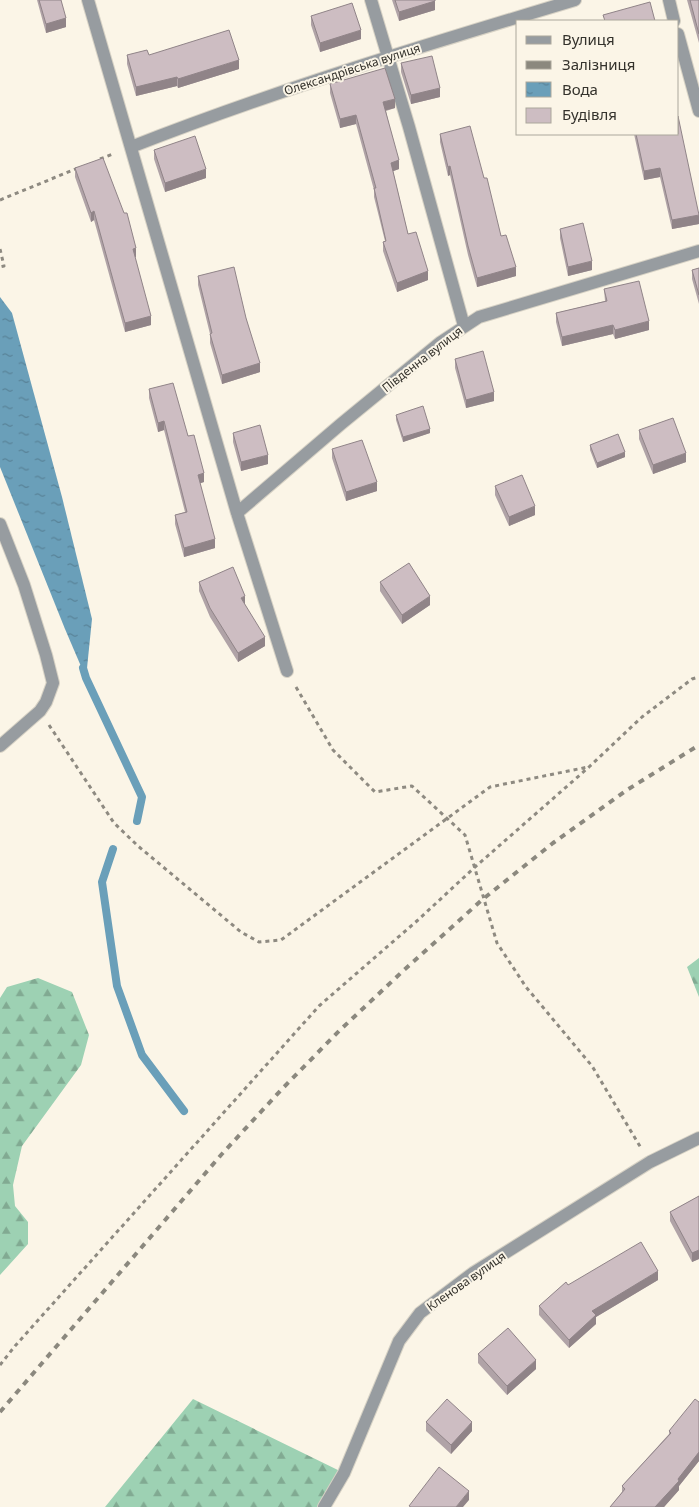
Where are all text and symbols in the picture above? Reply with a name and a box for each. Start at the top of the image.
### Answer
legend [516,20,679,135]
text: Вулиця [562,29,615,49]
street label: Олександрівська вулиця [282,39,422,99]
text: Залізниця [562,54,635,74]
text: Вода [562,79,598,99]
text: Будівля [562,104,617,124]
street label: Південна вулиця [378,322,466,396]
street label: Кленова вулиця [423,1247,509,1315]

